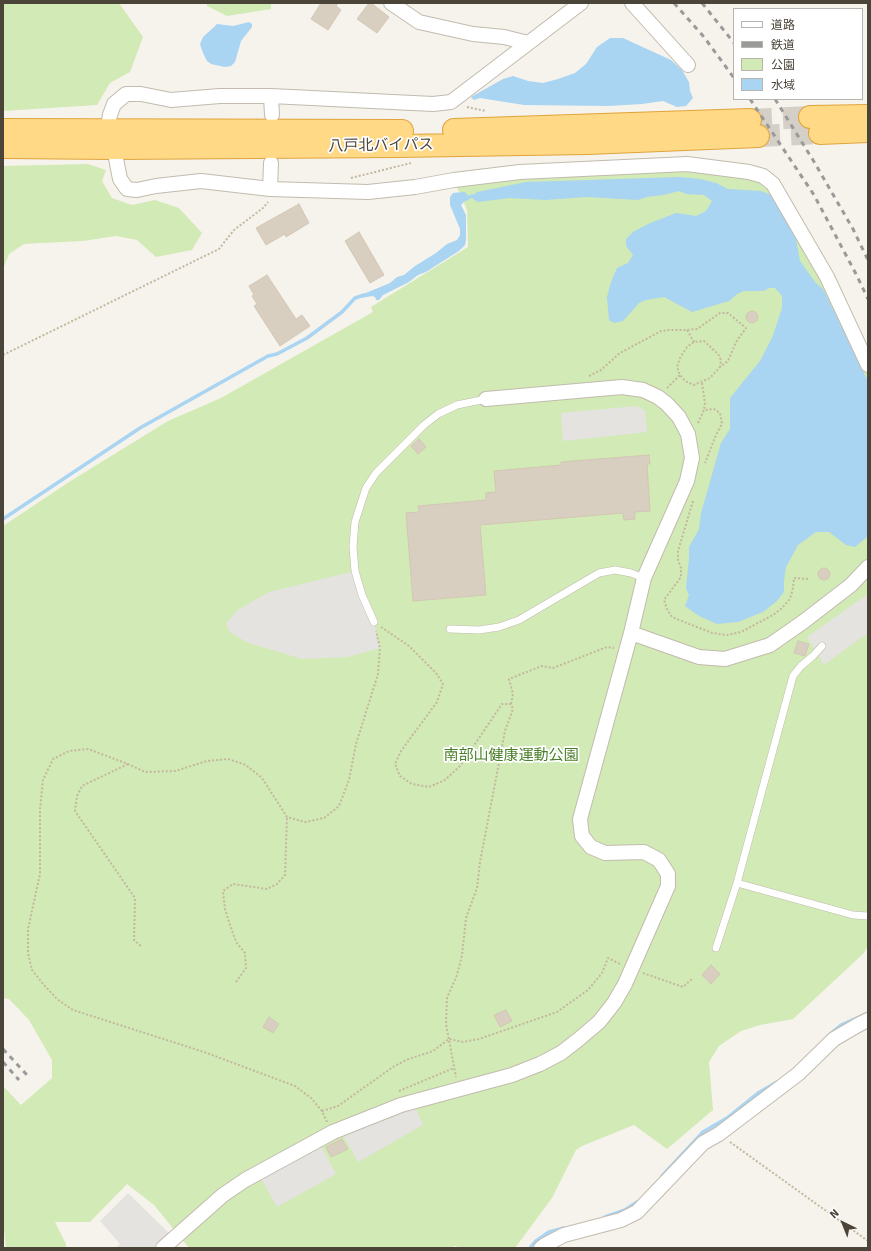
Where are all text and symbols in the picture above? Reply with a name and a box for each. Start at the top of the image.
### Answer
legend [733,8,863,100]
text: 道路 [771,18,795,33]
text: 鉄道 [771,38,795,53]
text: 公園 [771,58,795,73]
text: 水域 [771,78,795,93]
street label: 八戸北バイパス [328,136,434,156]
park label: 南部山健康運動公園 [444,747,578,765]
north arrow [823,1203,863,1243]
text: N [827,1206,842,1221]

